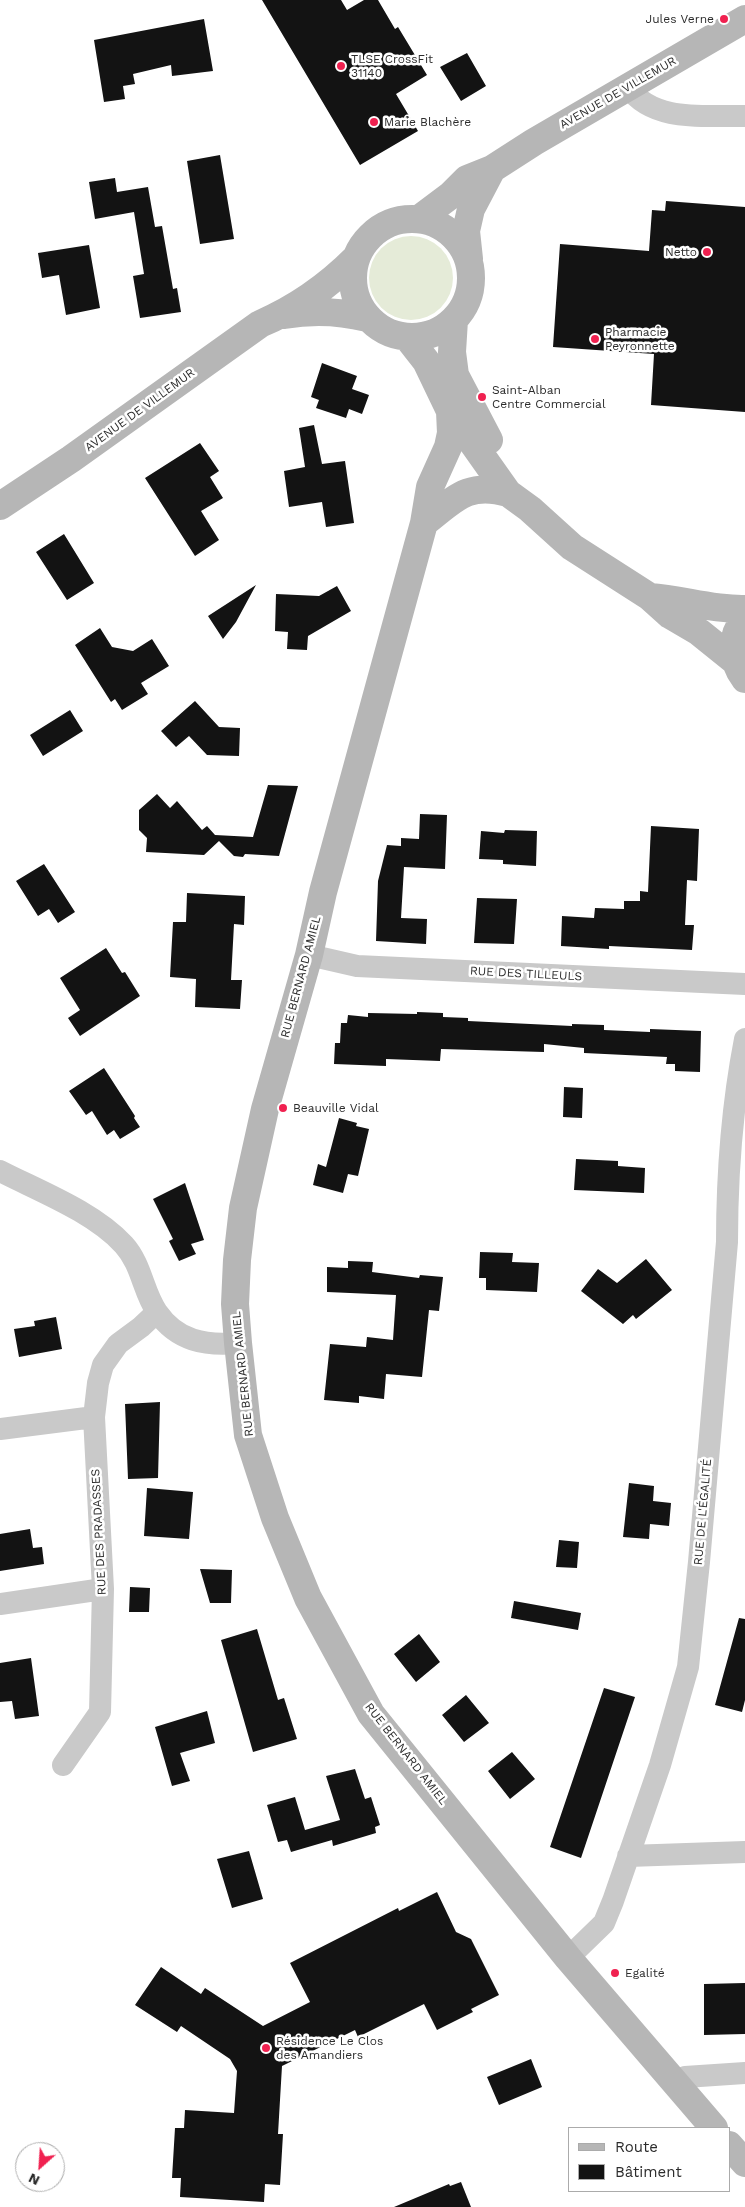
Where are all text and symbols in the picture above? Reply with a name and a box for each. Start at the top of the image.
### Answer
place label: Jules Verne [646,12,714,26]
marker: Jules Verne [718,13,730,25]
place label: TLSE CrossFit 31140 [351,52,433,80]
street label: AVENUE DE VILLEMUR [557,54,679,132]
marker: TLSE CrossFit 31140 [335,60,347,72]
place label: Marie Blachère [384,115,471,129]
marker: Marie Blachère [368,116,380,128]
place label: Netto [665,245,697,259]
marker: Netto [701,246,713,258]
place label: Pharmacie Peyronnette [605,325,675,353]
marker: Pharmacie Peyronnette [589,333,601,345]
street label: AVENUE DE VILLEMUR [82,365,198,455]
place label: Saint-Alban Centre Commercial [492,383,606,411]
marker: Saint-Alban Centre Commercial [476,391,488,403]
street label: RUE BERNARD AMIEL [278,914,324,1040]
street label: RUE DES TILLEULS [469,964,583,984]
place label: Beauville Vidal [293,1101,379,1115]
marker: Beauville Vidal [277,1102,289,1114]
street label: RUE BERNARD AMIEL [229,1311,257,1437]
street label: RUE DE L'ÉGALITÉ [691,1458,715,1566]
street label: RUE DES PRADASSES [89,1468,109,1596]
street label: RUE BERNARD AMIEL [362,1700,450,1808]
place label: Egalité [625,1966,665,1980]
marker: Egalité [609,1967,621,1979]
place label: Résidence Le Clos des Amandiers [276,2034,383,2062]
marker: Résidence Le Clos des Amandiers [260,2042,272,2054]
legend [568,2127,730,2192]
text: Route [615,2138,658,2156]
north arrow [15,2142,65,2192]
text: Bâtiment [615,2163,682,2181]
text: N [26,2170,42,2189]

